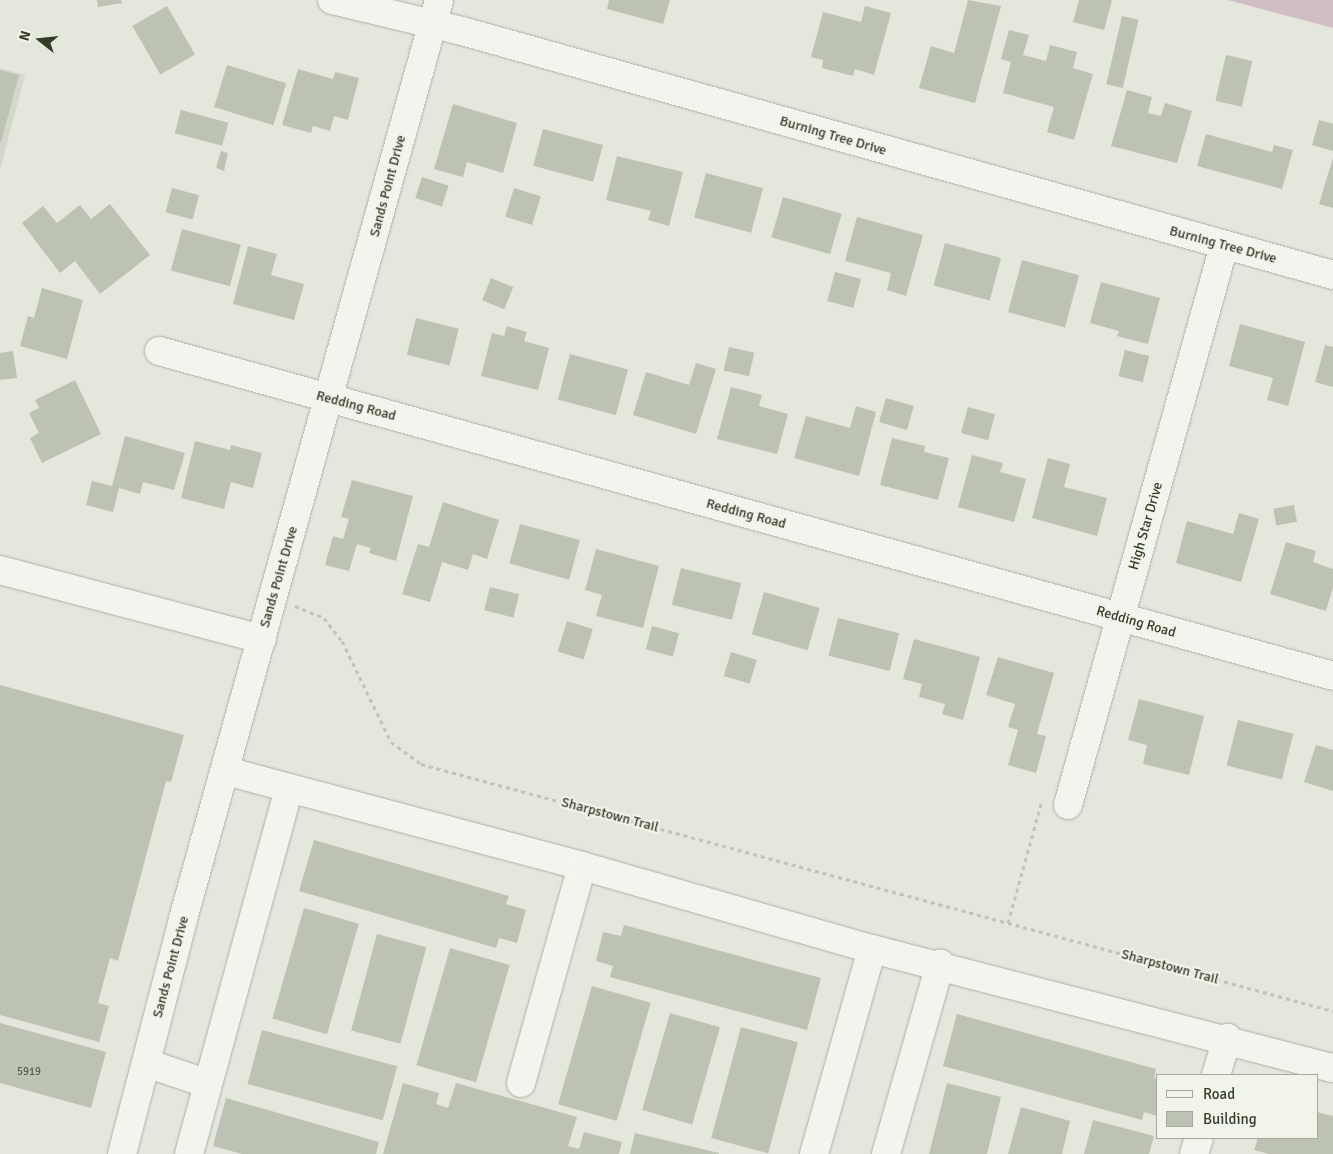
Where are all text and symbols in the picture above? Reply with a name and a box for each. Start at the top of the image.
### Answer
north arrow [15,15,65,65]
text: N [16,29,35,43]
street label: Burning Tree Drive [778,113,888,159]
street label: Sands Point Drive [366,133,410,239]
street label: Burning Tree Drive [1168,223,1278,267]
street label: Redding Road [314,387,398,425]
street label: High Star Drive [1125,480,1167,572]
street label: Redding Road [704,495,788,533]
street label: Sands Point Drive [256,524,302,630]
street label: Redding Road [1094,603,1178,641]
street label: Sharpstown Trail [559,794,661,836]
street label: Sands Point Drive [149,914,193,1020]
street label: Sharpstown Trail [1119,946,1221,988]
house number: 5919 [17,1065,41,1079]
legend [1156,1074,1318,1139]
text: Road [1203,1085,1235,1103]
text: Building [1203,1110,1257,1128]

